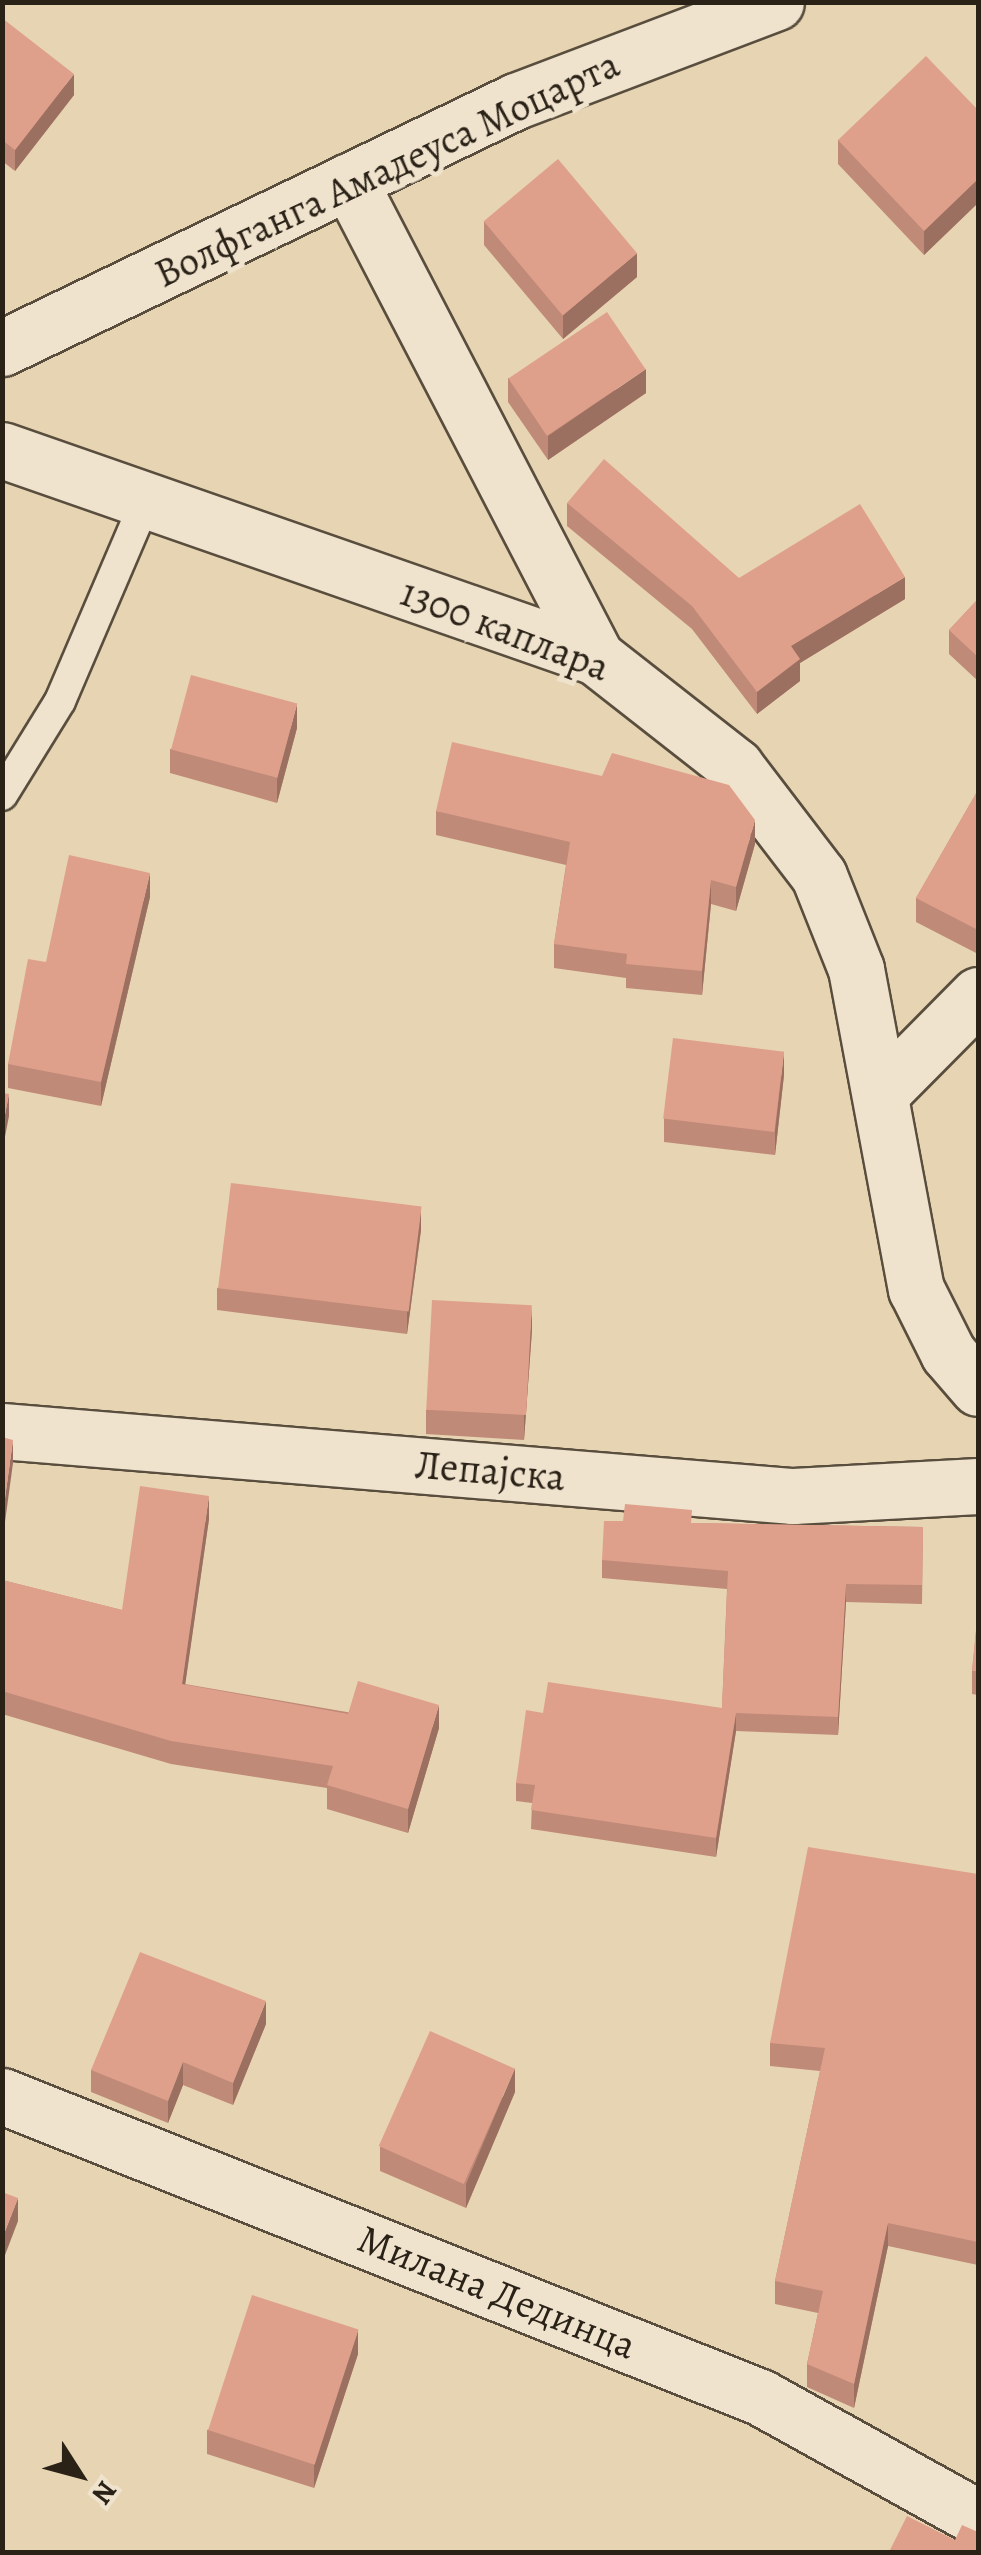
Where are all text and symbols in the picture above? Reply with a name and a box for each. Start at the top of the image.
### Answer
street label: Волфганга Амадеуса Моцарта [147,40,627,298]
street label: 1300 каплара [394,568,616,692]
street label: Лепајска [413,1441,567,1501]
street label: Милана Дединца [351,2214,643,2370]
north arrow [30,2425,130,2525]
text: N [83,2473,126,2512]

